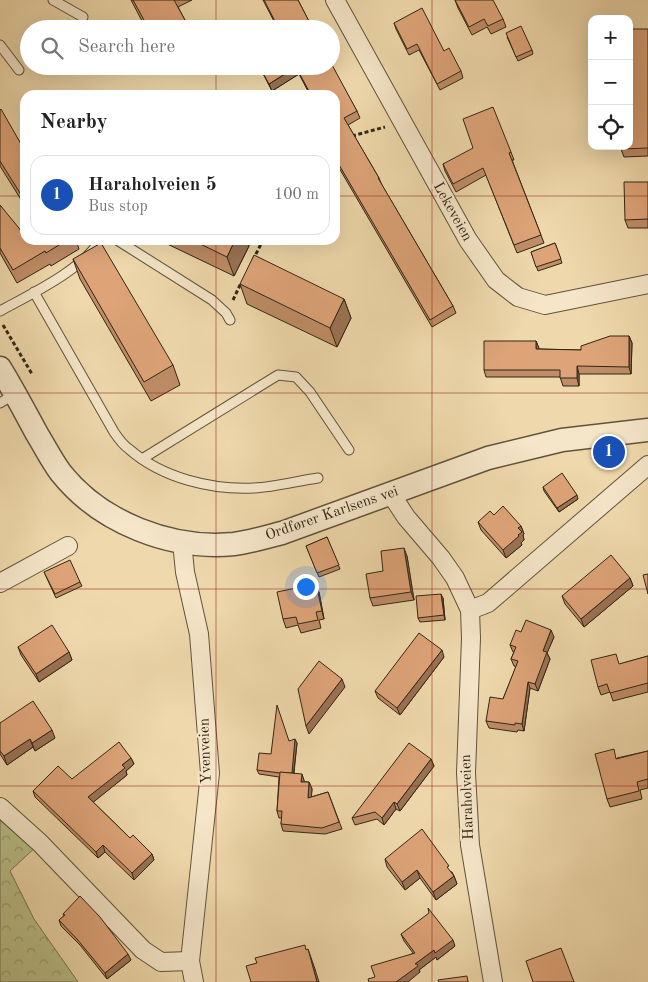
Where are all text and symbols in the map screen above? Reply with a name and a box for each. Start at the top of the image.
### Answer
map controls [588,15,633,150]
button: + [588,15,633,60]
search box [20,20,340,75]
icon: search [38,34,66,62]
text: Search here [78,38,175,57]
button: − [588,60,633,105]
button: locate [588,105,633,150]
text: Nearby [40,112,108,133]
text: Haraholveien 5 [88,176,217,195]
street label: Lekeveien [430,180,474,244]
text: 1 [52,187,62,203]
text: 100 m [274,187,319,203]
text: Bus stop [88,199,148,215]
pin: 1 [593,433,625,471]
street label: Ordfører Karlsens vei [264,484,400,544]
your location [293,574,319,600]
street label: Yvenveien [197,718,215,784]
street label: Haraholveien [459,754,477,840]

